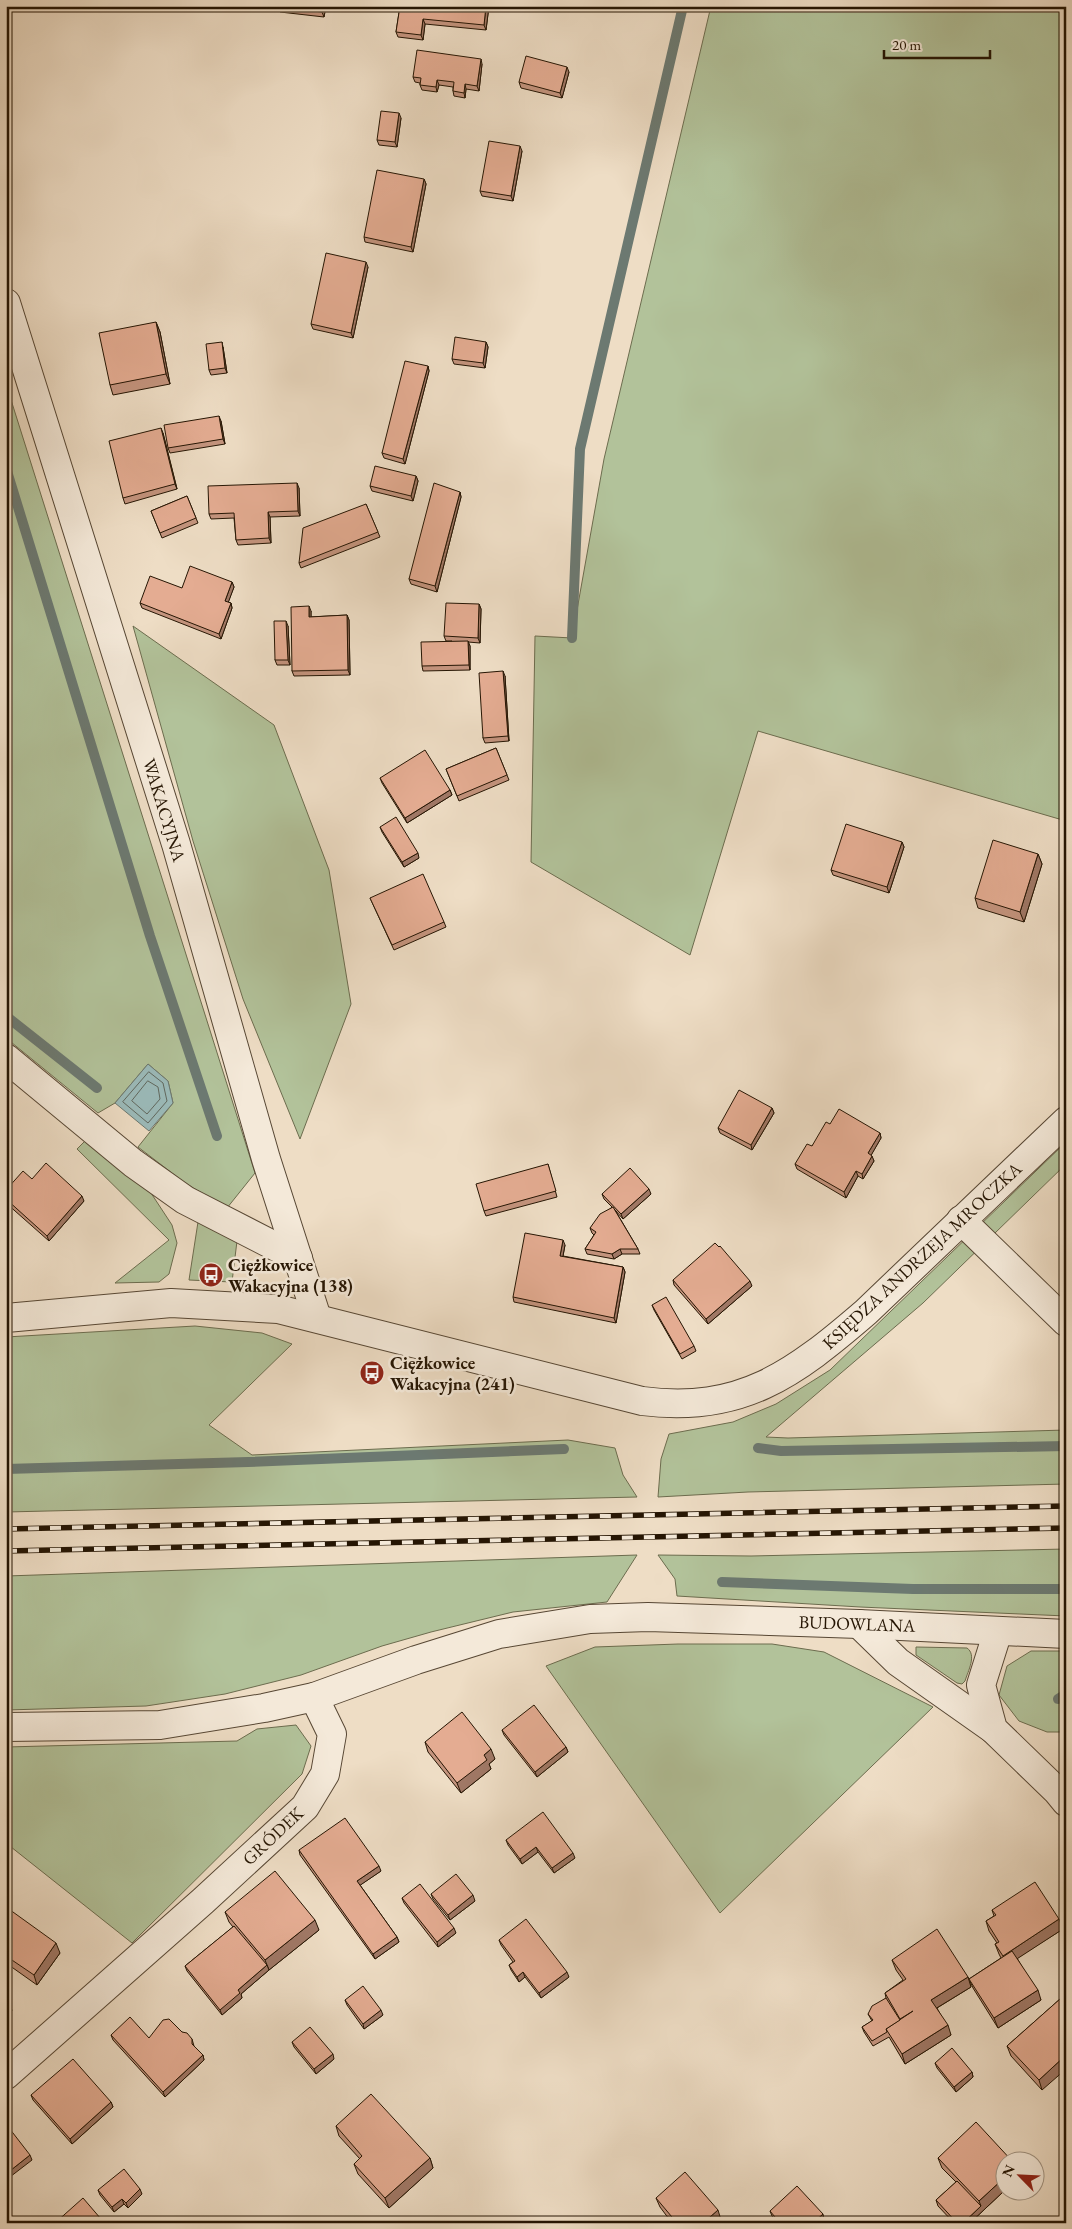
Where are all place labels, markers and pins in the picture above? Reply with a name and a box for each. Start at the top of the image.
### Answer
place label: Ciężkowice Wakacyjna (138) [228,1253,353,1297]
bus stop icon: Ciężkowice Wakacyjna (138) [198,1262,224,1288]
place label: Ciężkowice Wakacyjna (241) [390,1351,515,1395]
bus stop icon: Ciężkowice Wakacyjna (241) [359,1360,385,1386]

